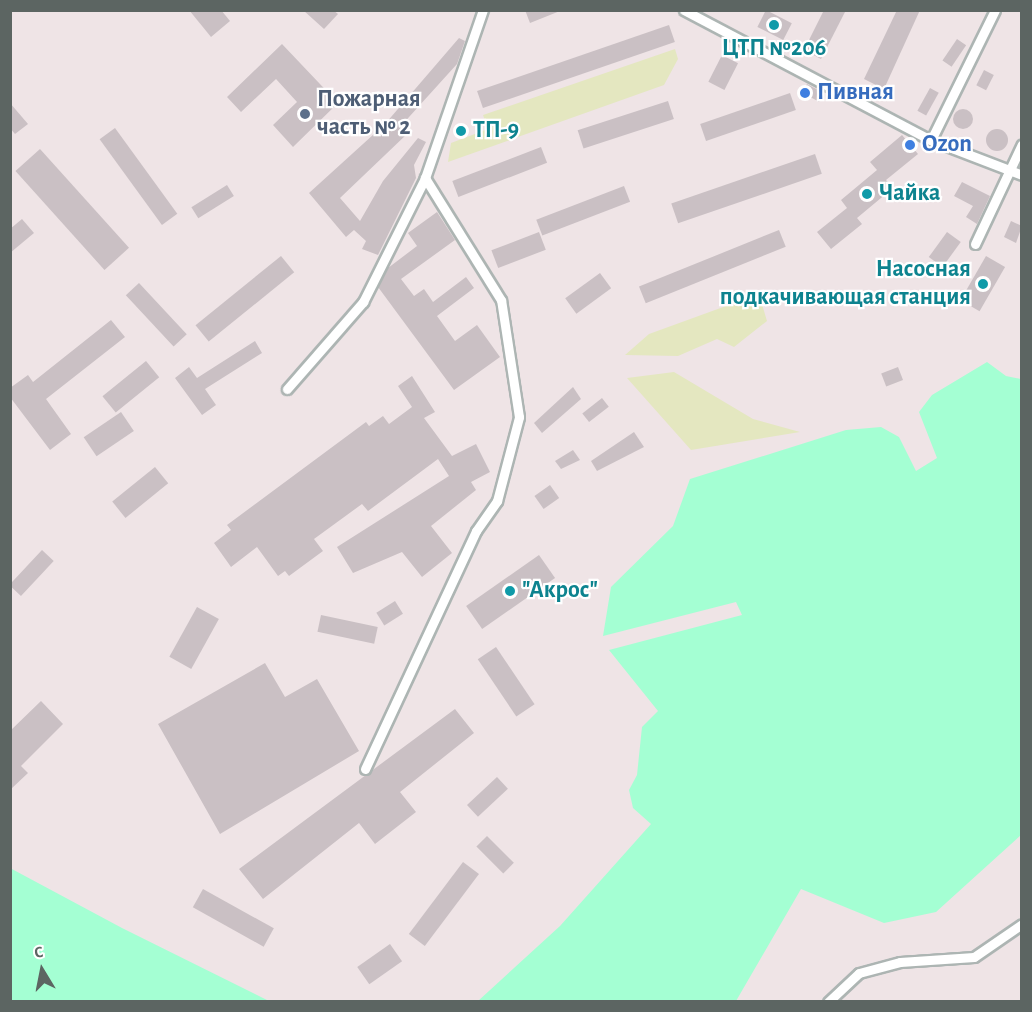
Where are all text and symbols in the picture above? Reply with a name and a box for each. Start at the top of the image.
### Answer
marker: ЦТП №206 [767,18,781,32]
place label: ЦТП №206 [722,35,826,63]
place label: Пивная [817,79,894,107]
place label: Пожарная часть № 2 [317,86,421,142]
marker: Пивная [798,86,812,100]
marker: Пожарная часть № 2 [298,107,312,121]
place label: ТП-9 [473,117,519,145]
marker: ТП-9 [454,124,468,138]
place label: Ozon [922,131,972,159]
marker: Ozon [903,138,917,152]
place label: Чайка [879,180,940,208]
marker: Чайка [860,187,874,201]
place label: Насосная подкачивающая станция [720,256,971,312]
marker: Насосная подкачивающая станция [976,277,990,291]
place label: "Акрос" [522,577,598,605]
marker: "Акрос" [503,584,517,598]
north arrow [12,940,72,1000]
text: С [33,944,45,961]

